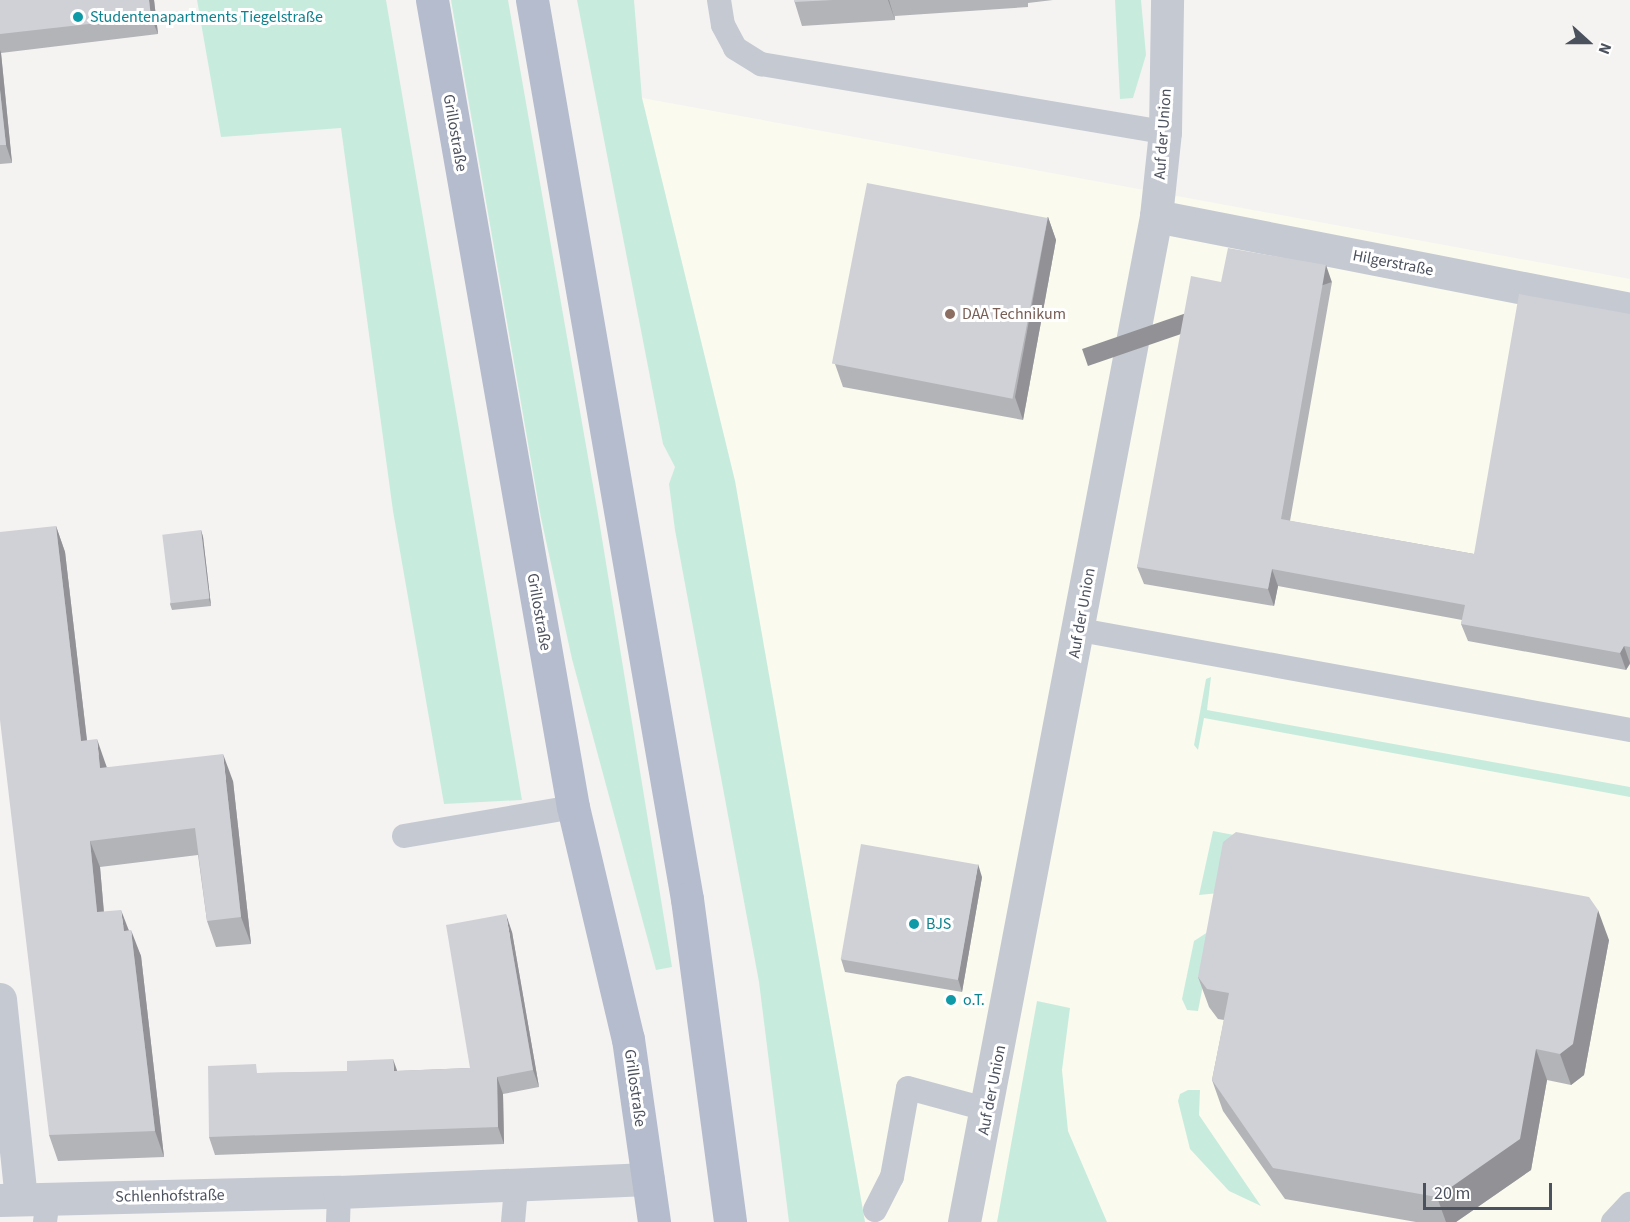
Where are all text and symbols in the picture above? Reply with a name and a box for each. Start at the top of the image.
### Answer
place label: Studentenapartments Tiegelstraße [90,7,323,27]
marker: Studentenapartments Tiegelstraße [71,10,85,24]
north arrow [1558,12,1618,72]
text: N [1593,40,1617,57]
street label: Auf der Union [1150,88,1176,180]
street label: Grillostraße [439,93,471,173]
street label: Hilgerstraße [1351,246,1435,280]
place label: DAA Technikum [962,304,1066,324]
marker: DAA Technikum [943,307,957,321]
street label: Auf der Union [1065,566,1099,660]
street label: Grillostraße [523,572,555,652]
place label: BJS [926,914,951,934]
marker: BJS [907,917,921,931]
place label: o.T. [963,990,985,1010]
marker: o.T. [944,993,958,1007]
street label: Auf der Union [974,1043,1010,1137]
street label: Grillostraße [620,1048,650,1128]
scale bar [1426,1171,1555,1209]
text: 20 m [1434,1181,1470,1206]
street label: Schlenhofstraße [115,1185,225,1207]

